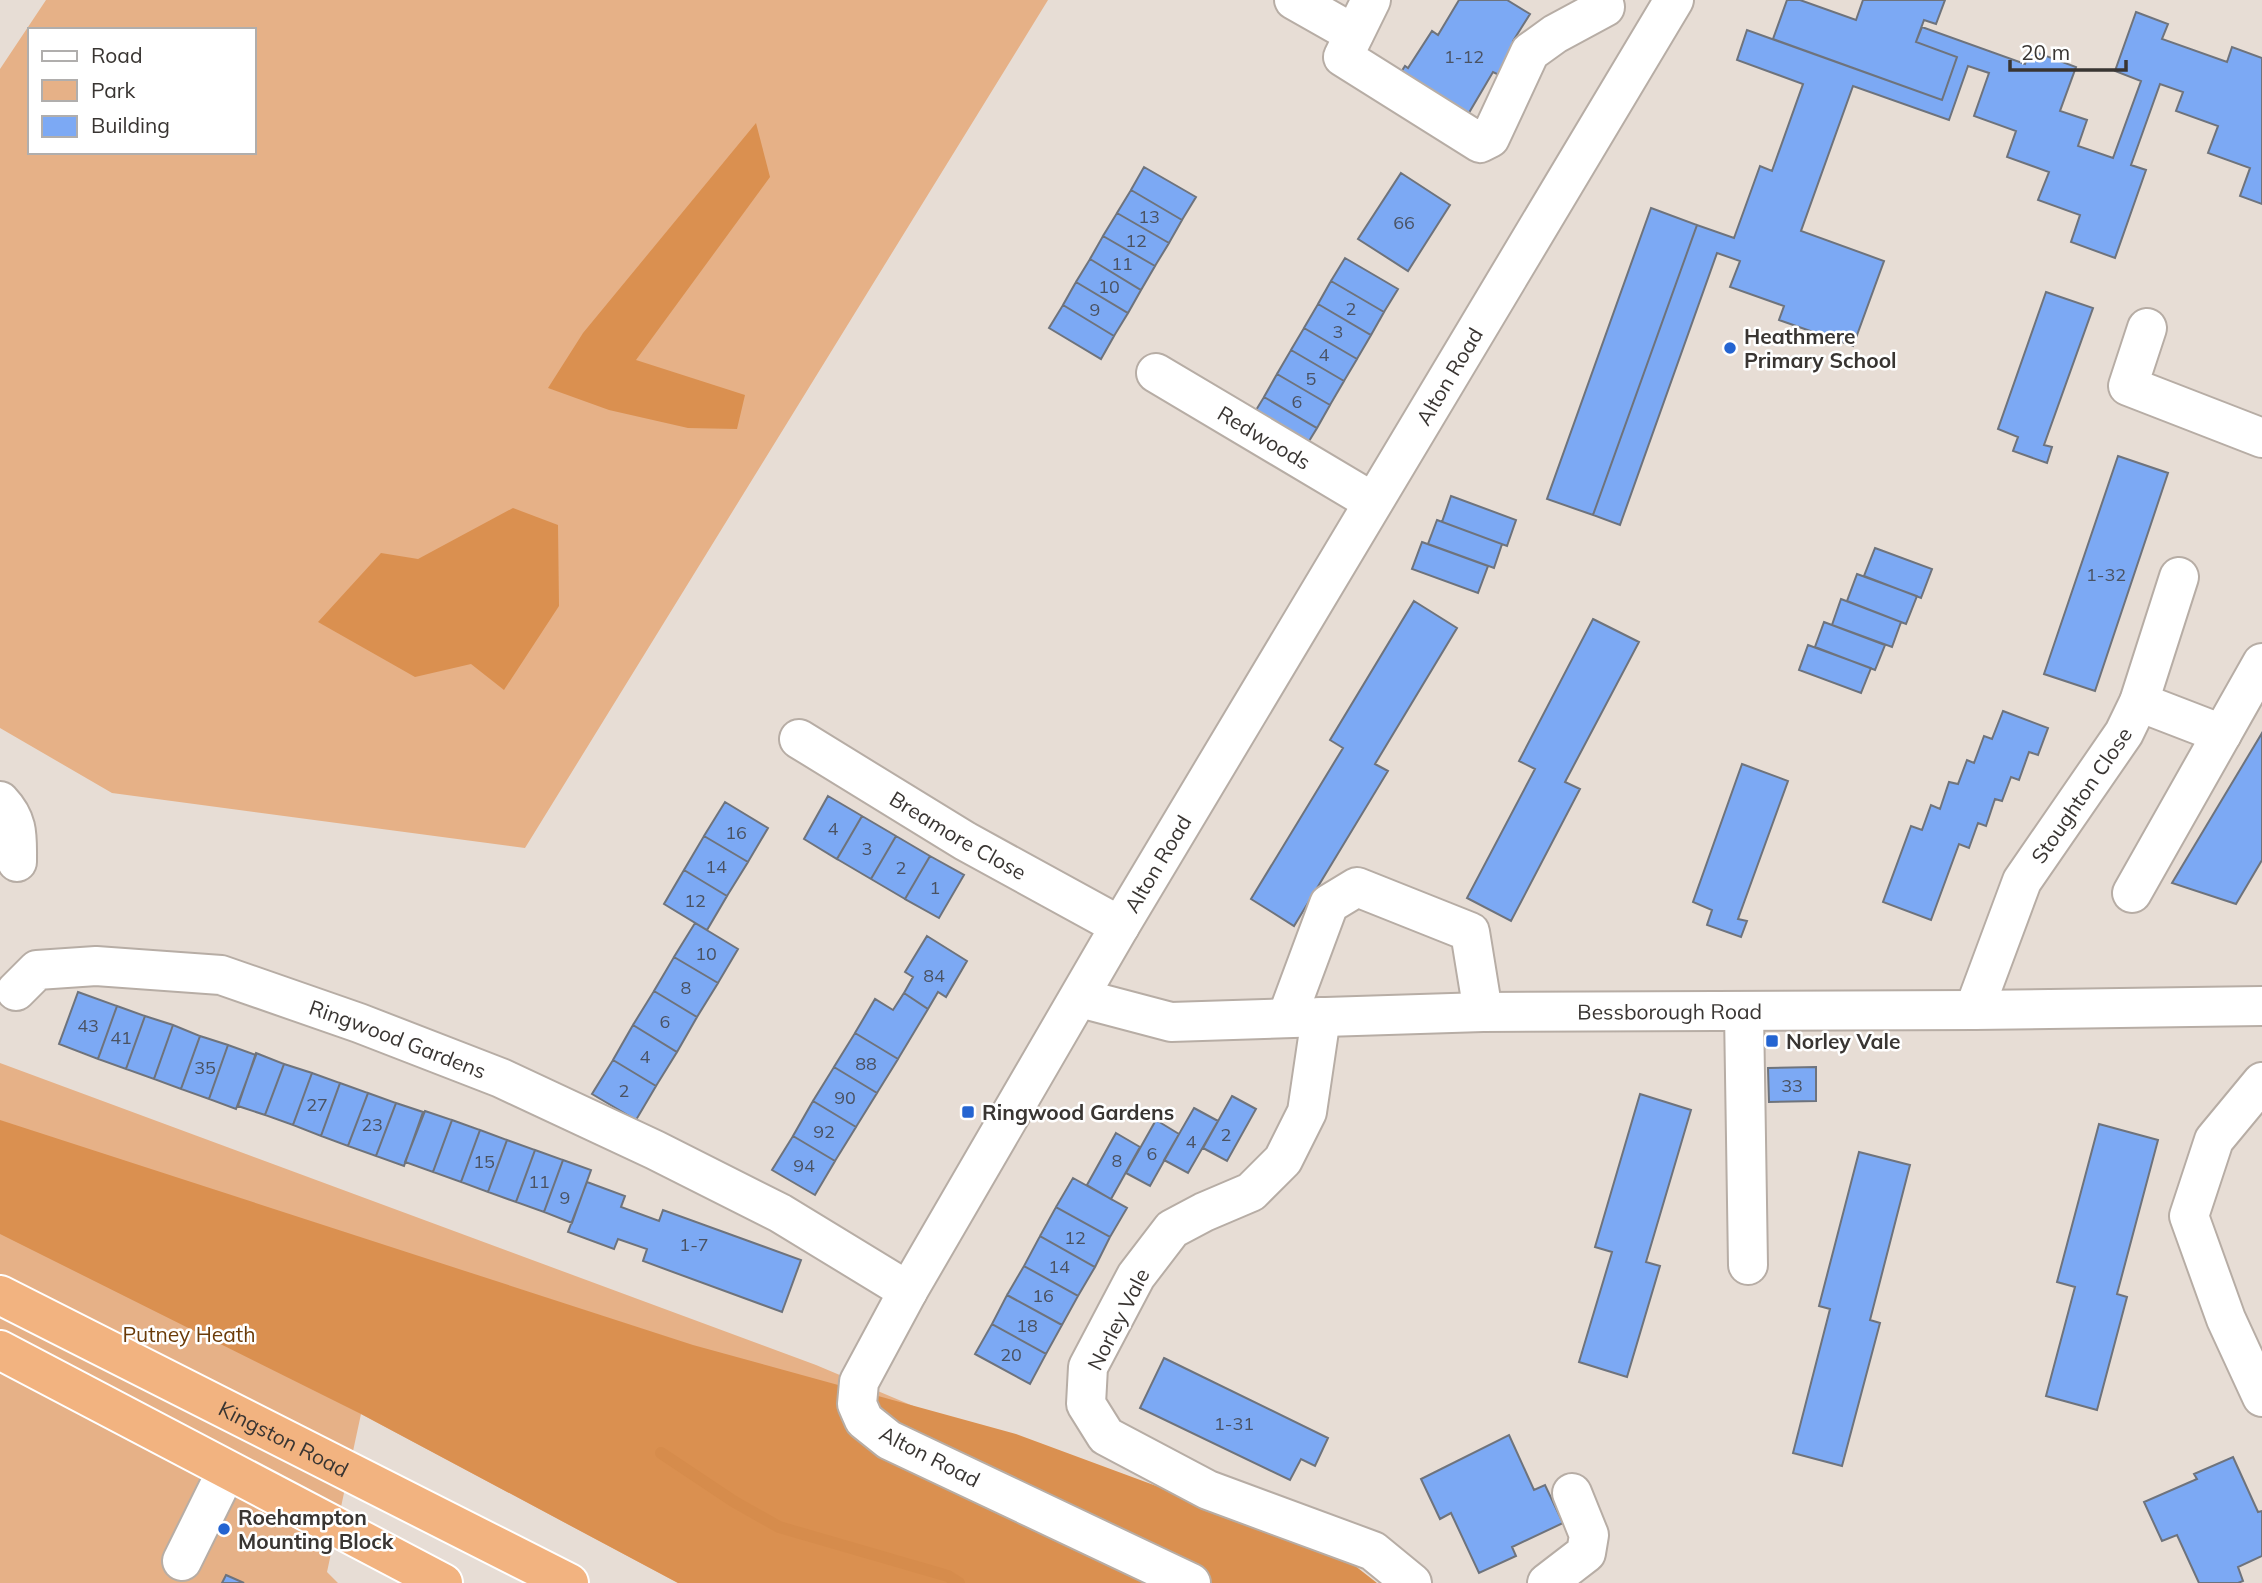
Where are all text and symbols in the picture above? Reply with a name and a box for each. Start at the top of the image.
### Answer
legend [28,28,256,154]
scale bar [2010,28,2126,72]
text: 20 m [2021,39,2070,65]
text: Road [91,42,142,68]
house number: 1-12 [1444,45,1484,68]
text: Park [91,77,135,103]
text: Building [91,112,170,138]
house number: 13 [1138,205,1160,228]
house number: 66 [1393,211,1415,234]
house number: 12 [1125,229,1147,252]
house number: 11 [1111,252,1133,275]
house number: 10 [1098,275,1120,298]
house number: 2 [1346,297,1356,320]
house number: 9 [1090,298,1100,321]
house number: 3 [1333,320,1343,343]
street label: Alton Road [1410,323,1488,430]
place label: Heathmere Primary School [1744,323,1897,373]
marker: Heathmere Primary School [1722,340,1738,356]
house number: 4 [1319,343,1330,366]
house number: 5 [1306,367,1317,390]
house number: 6 [1292,390,1302,413]
street label: Redwoods [1213,400,1315,475]
house number: 1-32 [2086,563,2126,586]
street label: Stoughton Close [2025,722,2137,868]
street label: Breamore Close [885,785,1031,885]
street label: Alton Road [1118,810,1197,917]
house number: 4 [828,817,839,840]
house number: 16 [725,821,747,844]
house number: 3 [862,837,872,860]
house number: 14 [705,855,727,878]
house number: 2 [896,856,906,879]
house number: 1 [930,876,940,899]
house number: 12 [684,889,706,912]
house number: 10 [695,942,717,965]
house number: 84 [923,964,945,987]
house number: 8 [681,976,691,999]
street label: Ringwood Gardens [306,994,490,1084]
street label: Bessborough Road [1577,998,1762,1025]
house number: 6 [660,1010,670,1033]
house number: 43 [77,1014,99,1037]
house number: 41 [110,1026,132,1049]
place label: Norley Vale [1786,1028,1900,1054]
marker: Norley Vale [1764,1033,1780,1049]
house number: 4 [640,1045,651,1068]
house number: 88 [855,1052,877,1075]
house number: 35 [194,1056,216,1079]
house number: 33 [1781,1074,1803,1097]
house number: 2 [619,1079,629,1102]
house number: 90 [834,1086,856,1109]
house number: 27 [306,1093,328,1116]
place label: Ringwood Gardens [982,1099,1174,1125]
marker: Ringwood Gardens [960,1104,976,1120]
house number: 23 [361,1113,383,1136]
house number: 92 [813,1120,835,1143]
house number: 2 [1221,1123,1231,1146]
house number: 4 [1186,1130,1197,1153]
house number: 6 [1147,1142,1157,1165]
house number: 8 [1112,1149,1122,1172]
house number: 15 [473,1150,495,1173]
house number: 94 [793,1154,815,1177]
house number: 11 [528,1170,550,1193]
house number: 9 [560,1186,570,1209]
house number: 12 [1064,1226,1086,1249]
house number: 1-7 [679,1233,709,1256]
house number: 14 [1048,1255,1070,1278]
street label: Norley Vale [1081,1264,1155,1374]
house number: 16 [1032,1284,1054,1307]
house number: 18 [1016,1314,1038,1337]
park label: Putney Heath [123,1321,256,1347]
house number: 20 [1000,1343,1022,1366]
street label: Kingston Road [214,1395,353,1482]
house number: 1-31 [1214,1412,1254,1435]
street label: Alton Road [876,1420,984,1492]
place label: Roehampton Mounting Block [238,1504,394,1554]
marker: Roehampton Mounting Block [216,1521,232,1537]

